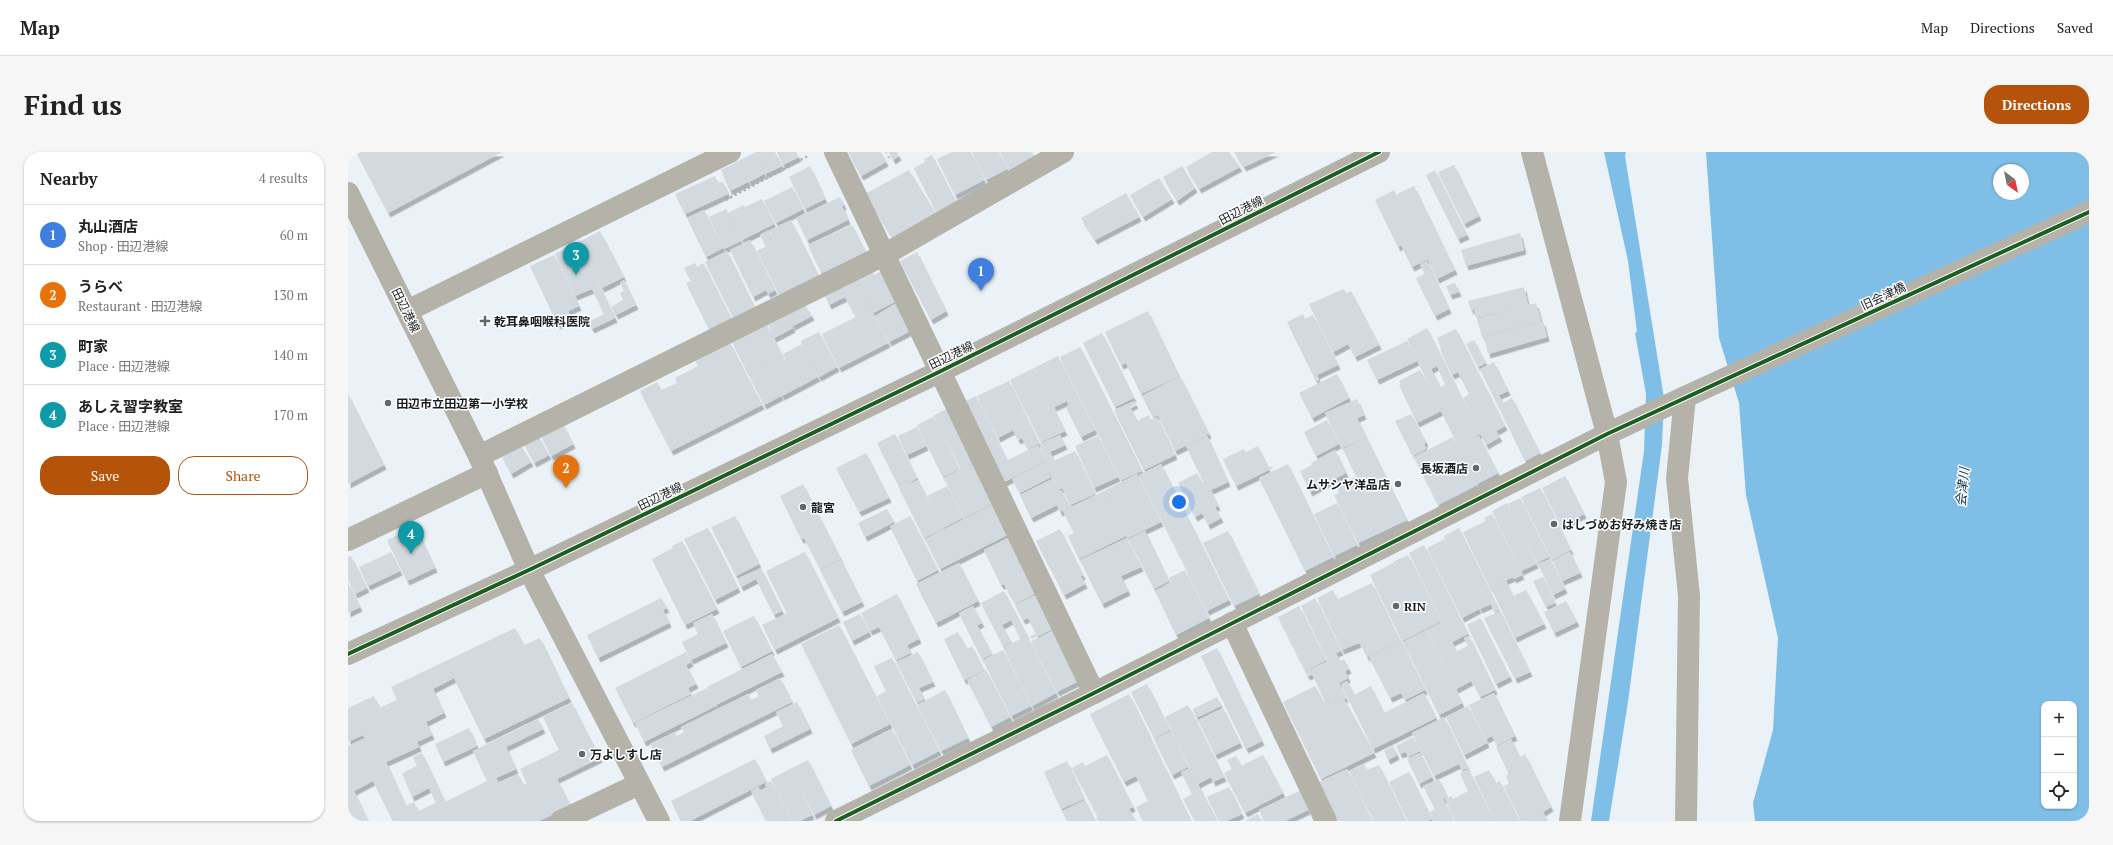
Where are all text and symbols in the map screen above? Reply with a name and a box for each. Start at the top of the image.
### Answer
text: Map [20,15,60,40]
text: Map [1921,18,1948,37]
text: Directions [1970,18,2035,37]
text: Saved [2057,18,2093,37]
button: Directions [1984,85,2089,124]
text: Find us [24,86,122,123]
north arrow [1993,164,2029,200]
text: Nearby [40,167,98,190]
text: 4 results [259,169,308,187]
street label: 田辺港線 [1216,192,1266,228]
text: 丸山酒店 [78,216,138,236]
text: 1 [49,226,57,244]
text: 60 m [280,226,308,244]
text: Shop · 田辺港線 [78,237,169,255]
pin: 3 [563,242,589,275]
pin: 1 [968,258,994,291]
text: うらべ [78,276,123,296]
street label: 旧会津橋 [1858,279,1908,313]
street label: 田辺港線 [389,285,423,335]
text: 2 [49,286,57,304]
text: 130 m [273,286,308,304]
text: Restaurant · 田辺港線 [78,297,203,315]
place label: 乾耳鼻咽喉科医院 [494,314,590,329]
marker: 乾耳鼻咽喉科医院 [479,315,491,327]
text: 町家 [78,336,108,356]
street label: 田辺港線 [926,338,976,372]
text: 3 [49,346,57,364]
text: 140 m [273,346,308,364]
text: Place · 田辺港線 [78,357,170,375]
text: あしえ習字教室 [78,396,183,416]
place label: 田辺市立田辺第一小学校 [396,396,528,411]
marker: 田辺市立田辺第一小学校 [383,398,393,408]
text: 4 [49,406,57,424]
text: 170 m [273,406,308,424]
text: Place · 田辺港線 [78,417,170,435]
pin: 2 [553,455,579,488]
button: Save [40,456,170,495]
button: Share [178,456,308,495]
place label: 長坂酒店 [1420,461,1468,476]
marker: 長坂酒店 [1471,463,1481,473]
water label: 会津川 [1951,465,1973,507]
place label: ムサシヤ洋品店 [1306,477,1390,492]
street label: 田辺港線 [635,479,685,513]
marker: ムサシヤ洋品店 [1393,479,1403,489]
your location [1169,492,1189,512]
place label: 龍宮 [811,500,835,515]
marker: 龍宮 [798,502,808,512]
place label: はしづめお好み焼き店 [1562,517,1681,532]
marker: はしづめお好み焼き店 [1549,519,1559,529]
pin: 4 [398,521,424,554]
place label: RIN [1404,599,1426,614]
marker: RIN [1391,601,1401,611]
map controls [2041,701,2077,809]
button: + [2041,701,2077,737]
button: − [2041,737,2077,773]
place label: 万よしすし店 [590,747,662,762]
marker: 万よしすし店 [577,749,587,759]
button: locate [2041,773,2077,809]

